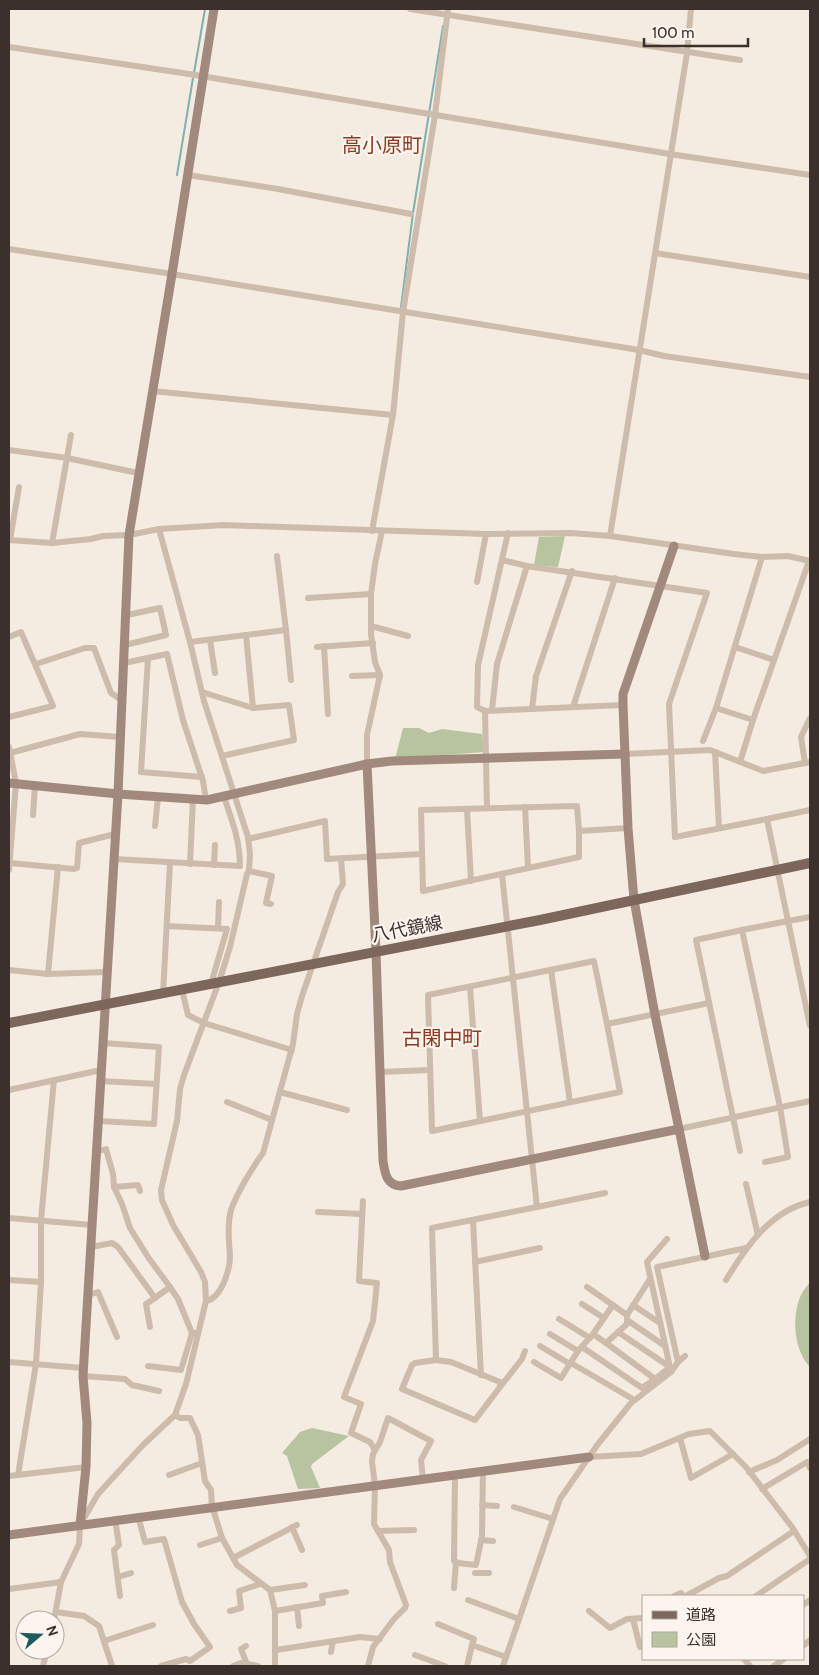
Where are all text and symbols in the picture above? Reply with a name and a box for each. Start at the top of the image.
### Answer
scale bar [644,15,748,47]
text: 100 m [652,24,694,42]
district label: 高小原町 [342,133,422,157]
street label: 八代鏡線 [370,911,444,947]
district label: 古閑中町 [402,1026,482,1050]
legend [642,1595,804,1660]
text: 道路 [686,1606,716,1624]
north arrow [15,1610,65,1660]
text: N [42,1623,62,1638]
text: 公園 [686,1631,716,1649]

